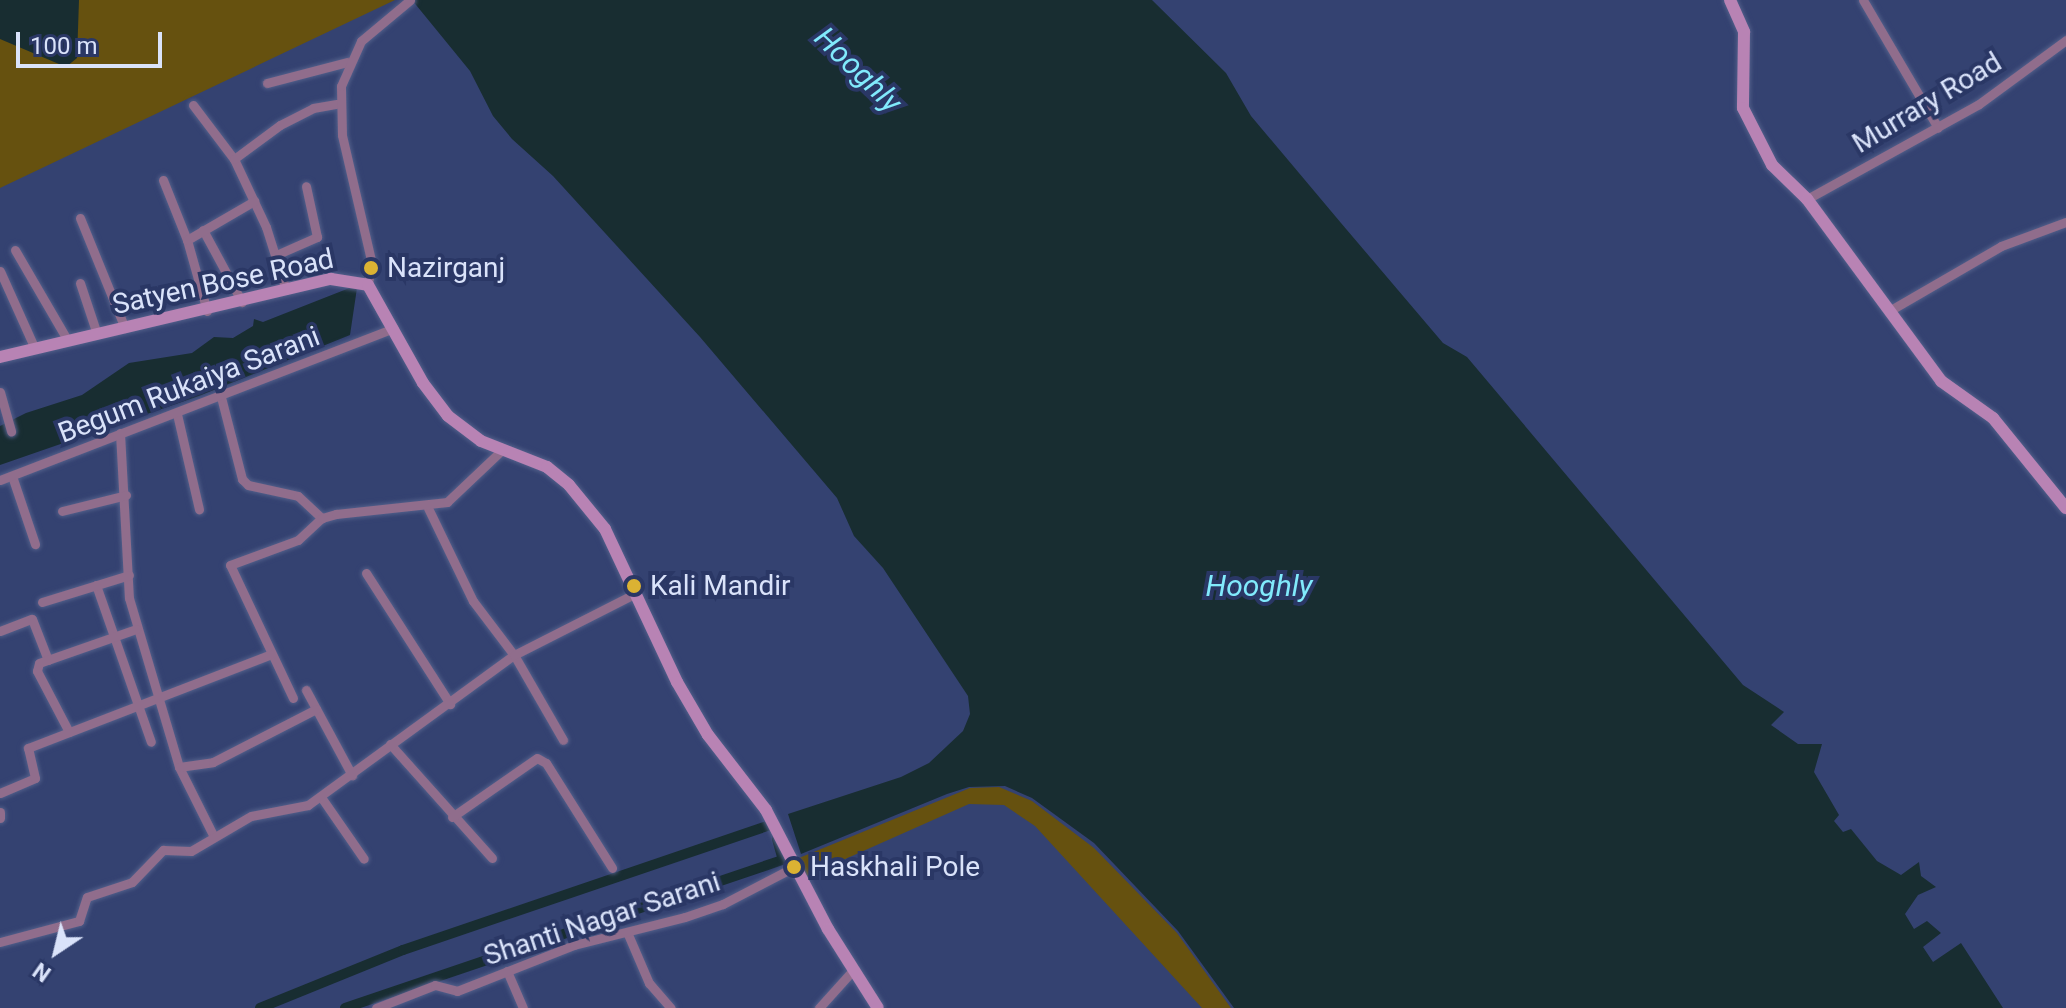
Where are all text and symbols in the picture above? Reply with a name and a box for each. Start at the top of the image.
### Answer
scale bar [20,16,166,66]
water label: Hooghly [807,20,909,120]
text: 100 m [30,32,97,60]
street label: Murrary Road [1846,45,2008,161]
street label: Satyen Bose Road [109,242,337,322]
place label: Nazirganj [387,251,505,285]
marker: Nazirganj [362,259,380,277]
street label: Begum Rukaiya Sarani [53,320,325,450]
water label: Hooghly [1205,568,1313,604]
place label: Kali Mandir [650,569,791,603]
marker: Kali Mandir [625,577,643,595]
place label: Haskhali Pole [810,850,980,884]
marker: Haskhali Pole [785,858,803,876]
street label: Shanti Nagar Sarani [480,865,724,973]
north arrow [16,912,96,992]
text: N [28,957,55,987]

